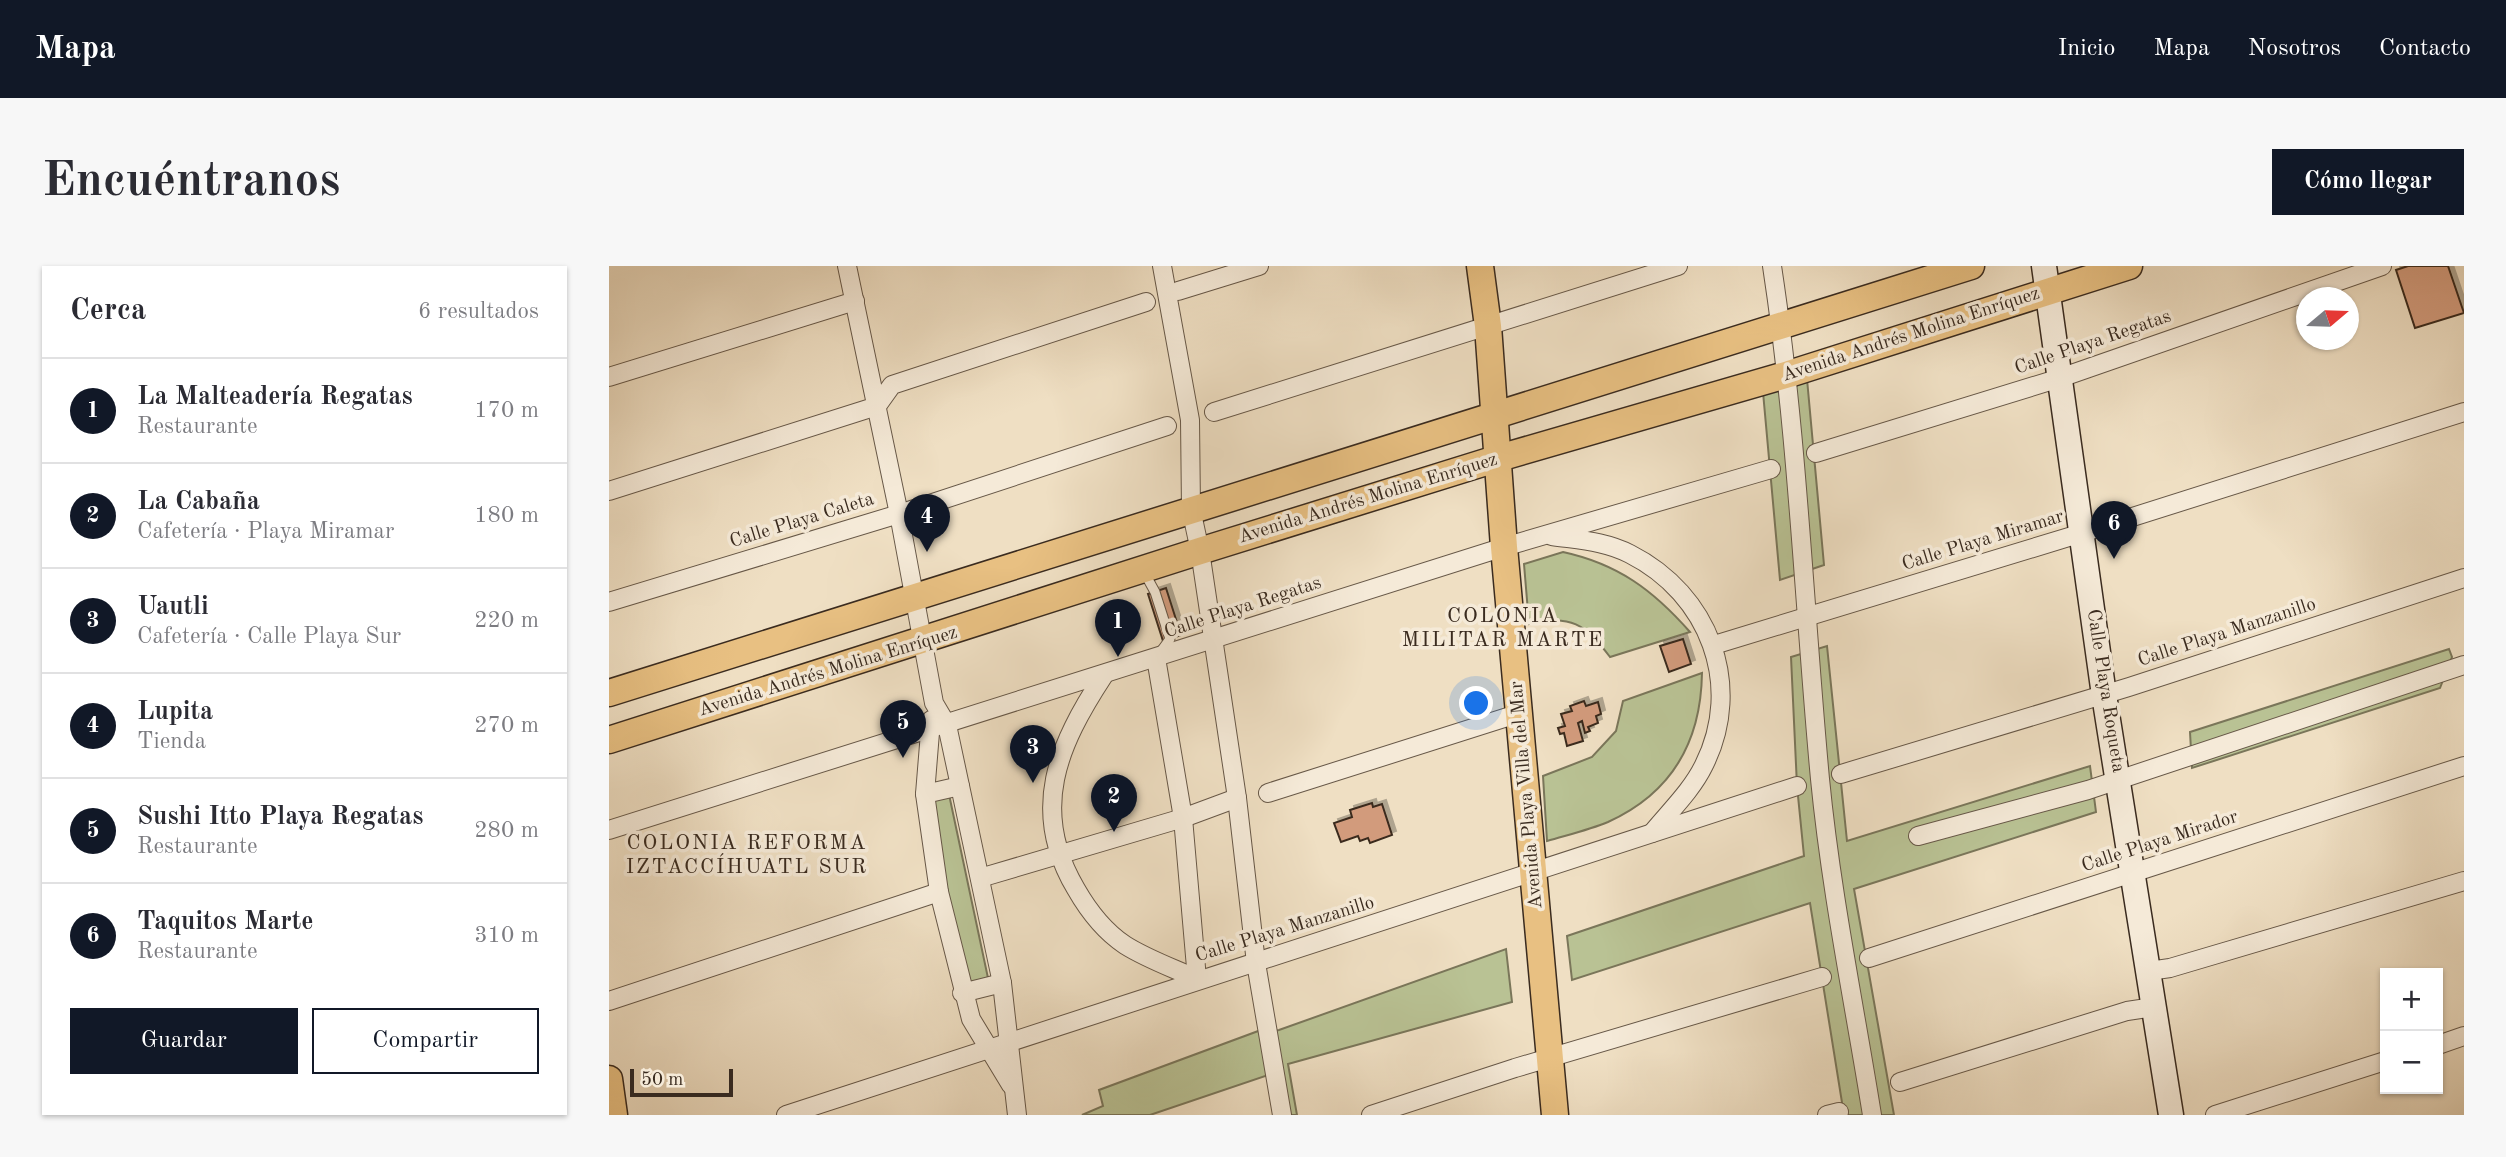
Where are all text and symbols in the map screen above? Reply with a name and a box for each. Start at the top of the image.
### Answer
text: Mapa [35,33,116,66]
text: Inicio [2058,37,2116,61]
text: Mapa [2154,37,2210,61]
text: Nosotros [2248,37,2341,61]
text: Contacto [2379,37,2471,61]
button: Cómo llegar [2272,149,2464,215]
text: Encuéntranos [42,158,340,207]
street label: Avenida Andrés Molina Enríquez [1780,284,2042,386]
north arrow [2296,287,2359,350]
text: Cerca [70,296,146,326]
text: 6 resultados [418,300,539,323]
street label: Calle Playa Regatas [2012,307,2174,379]
text: La Malteadería Regatas [137,384,413,410]
text: 1 [86,399,100,422]
text: 170 m [474,399,539,422]
text: Restaurante [137,415,258,438]
street label: Avenida Andrés Molina Enríquez [1236,450,1500,548]
text: La Cabaña [137,489,260,515]
street label: Calle Playa Caleta [728,490,877,552]
pin: 4 [904,494,950,552]
pin: 6 [2091,501,2137,559]
text: 2 [86,504,100,527]
text: 180 m [474,504,539,527]
street label: Calle Playa Miramar [1900,507,2066,575]
text: Cafetería · Playa Miramar [137,520,394,543]
street label: Calle Playa Regatas [1162,574,1324,642]
text: Uautli [137,594,209,620]
street label: Calle Playa Manzanillo [2136,595,2318,671]
pin: 1 [1095,599,1141,657]
district label: COLONIA MILITAR MARTE [1402,606,1604,651]
street label: Calle Playa Roqueta [2083,608,2127,775]
text: 3 [86,609,100,632]
text: 220 m [474,609,539,632]
street label: Avenida Andrés Molina Enríquez [696,623,960,721]
text: Cafetería · Calle Playa Sur [137,625,401,648]
street label: Avenida Playa Villa del Mar [1508,680,1546,910]
your location [1459,686,1493,720]
text: Lupita [137,699,213,725]
pin: 5 [880,700,926,758]
text: 4 [86,714,100,737]
text: 270 m [474,714,539,737]
pin: 3 [1010,725,1056,783]
text: Tienda [137,730,206,753]
pin: 2 [1091,774,1137,832]
text: Sushi Itto Playa Regatas [137,804,423,830]
street label: Calle Playa Mirador [2080,808,2241,876]
text: 5 [86,819,100,842]
text: 280 m [474,819,539,842]
district label: COLONIA REFORMA IZTACCÍHUATL SUR [626,833,868,878]
text: Restaurante [137,835,258,858]
street label: Calle Playa Manzanillo [1193,894,1377,966]
text: Taquitos Marte [137,909,314,935]
text: 6 [86,924,100,947]
text: 310 m [474,924,539,947]
text: Restaurante [137,940,258,963]
map controls [2380,968,2443,1094]
button: + [2380,968,2443,1031]
button: Guardar [70,1008,298,1074]
button: Compartir [312,1008,539,1074]
button: − [2380,1031,2443,1094]
scale bar [630,1066,733,1098]
text: 50 m [641,1071,683,1090]

